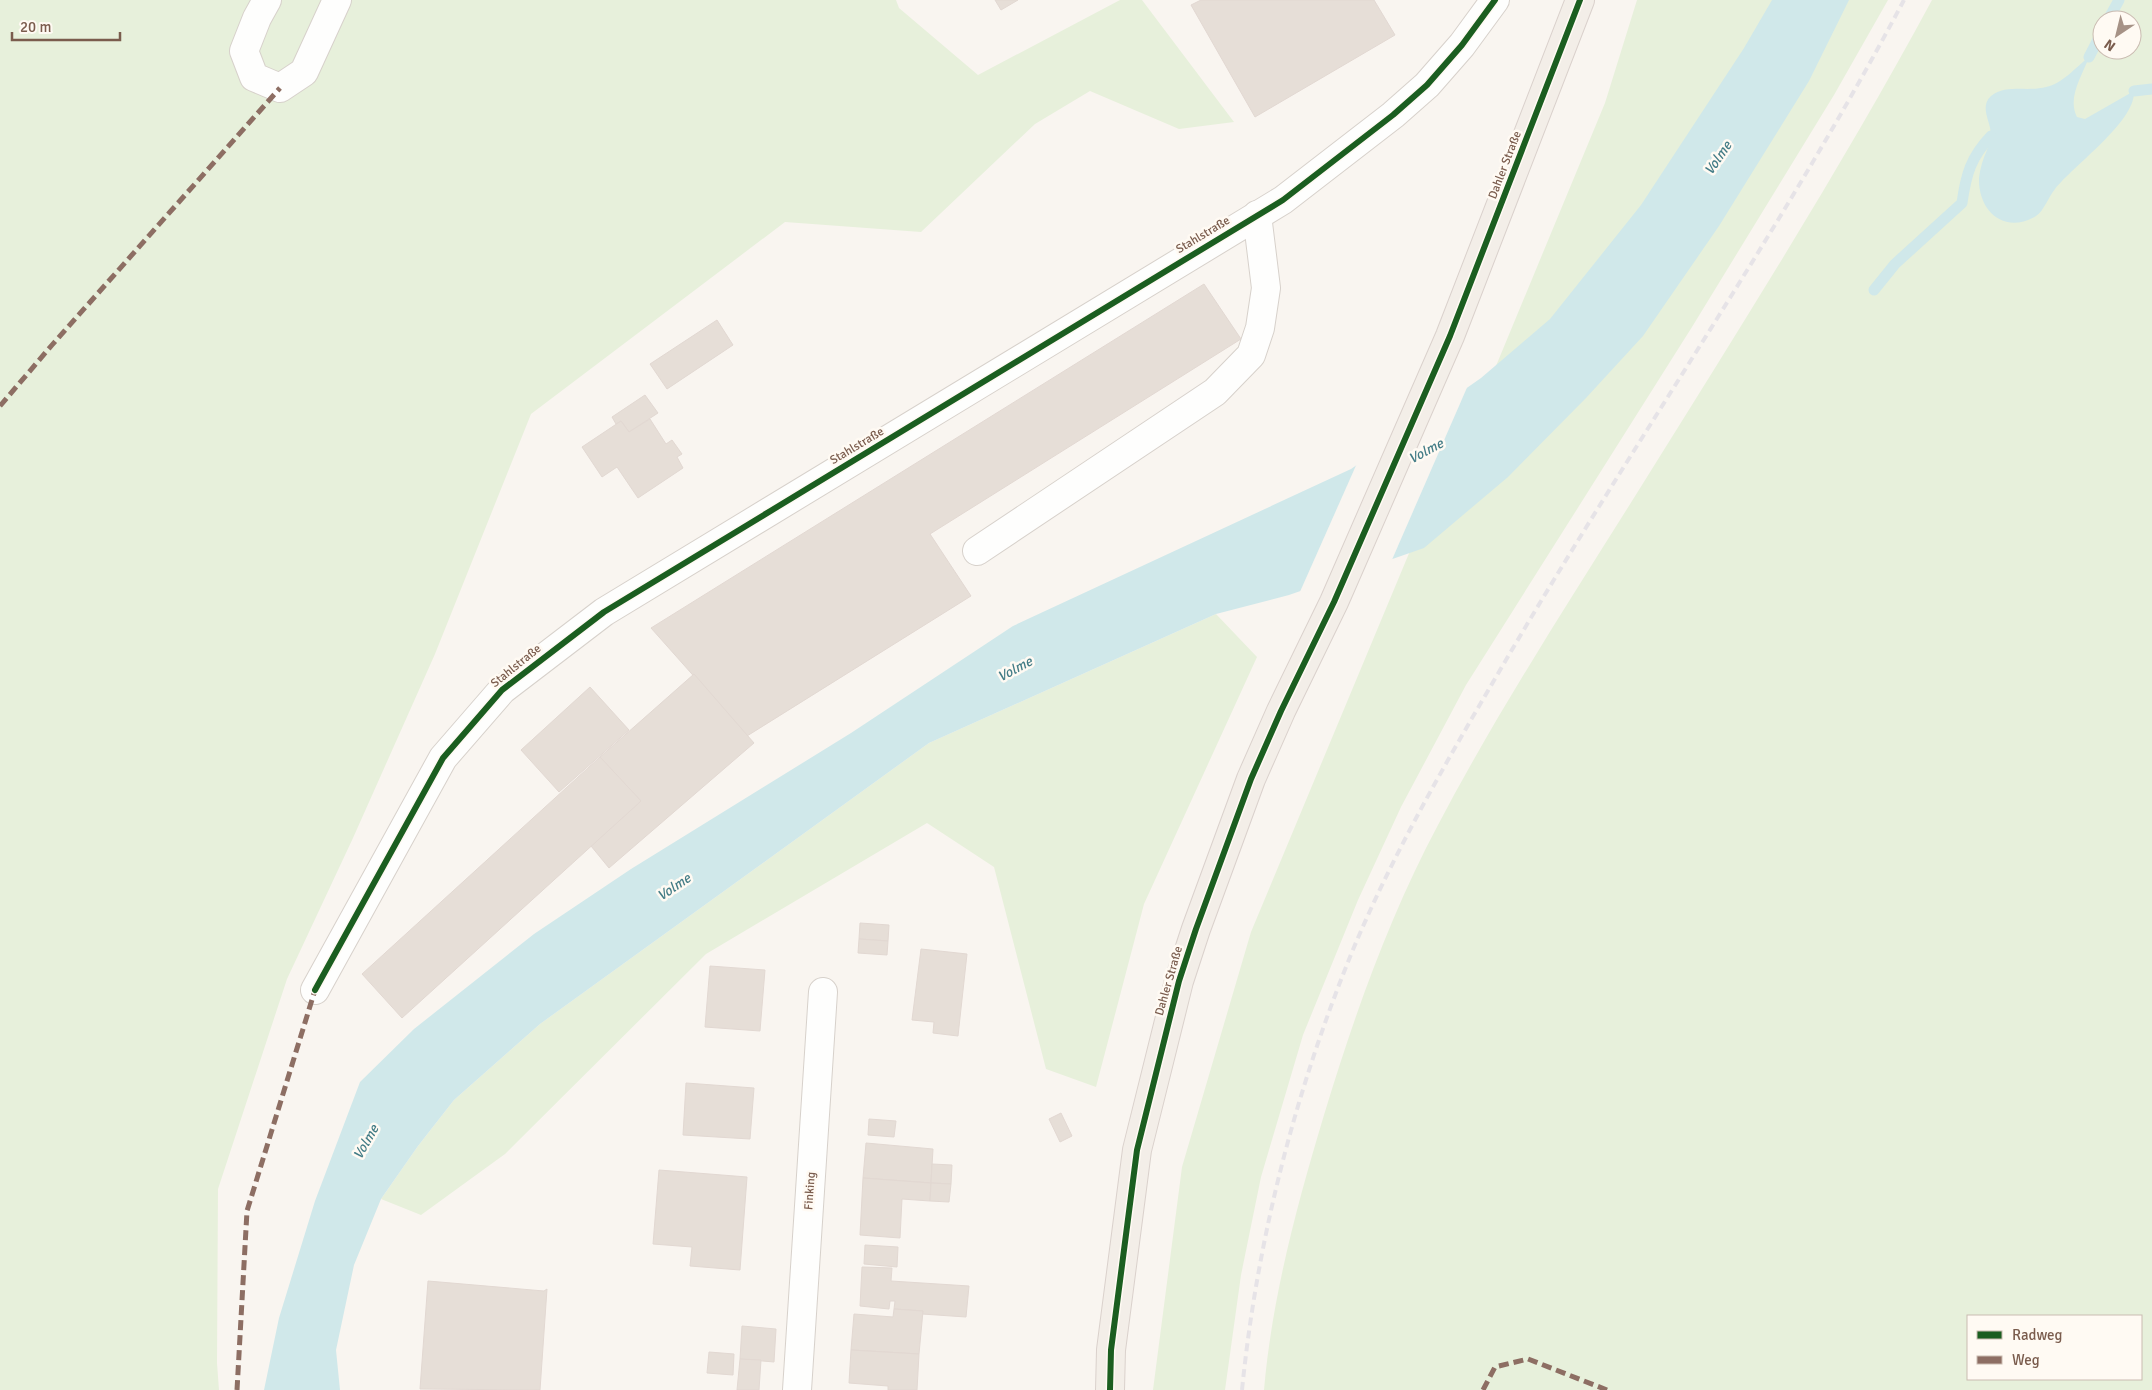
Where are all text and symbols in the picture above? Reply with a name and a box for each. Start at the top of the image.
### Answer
scale bar [12,10,120,42]
north arrow [2092,10,2142,60]
text: 20 m [20,18,51,36]
text: N [2101,35,2119,55]
street label: Dahler Straße [1485,129,1525,201]
water label: Volme [1701,137,1736,178]
street label: Stahlstraße [1173,213,1233,257]
street label: Stahlstraße [827,424,887,468]
water label: Volme [1406,434,1447,467]
street label: Stahlstraße [488,641,544,691]
water label: Volme [995,652,1036,685]
water label: Volme [654,869,695,904]
street label: Dahler Straße [1152,945,1186,1017]
water label: Volme [349,1121,383,1162]
street label: Finking [801,1171,819,1211]
legend [1967,1315,2142,1380]
text: Radweg [2012,1326,2063,1344]
text: Weg [2012,1351,2040,1369]

